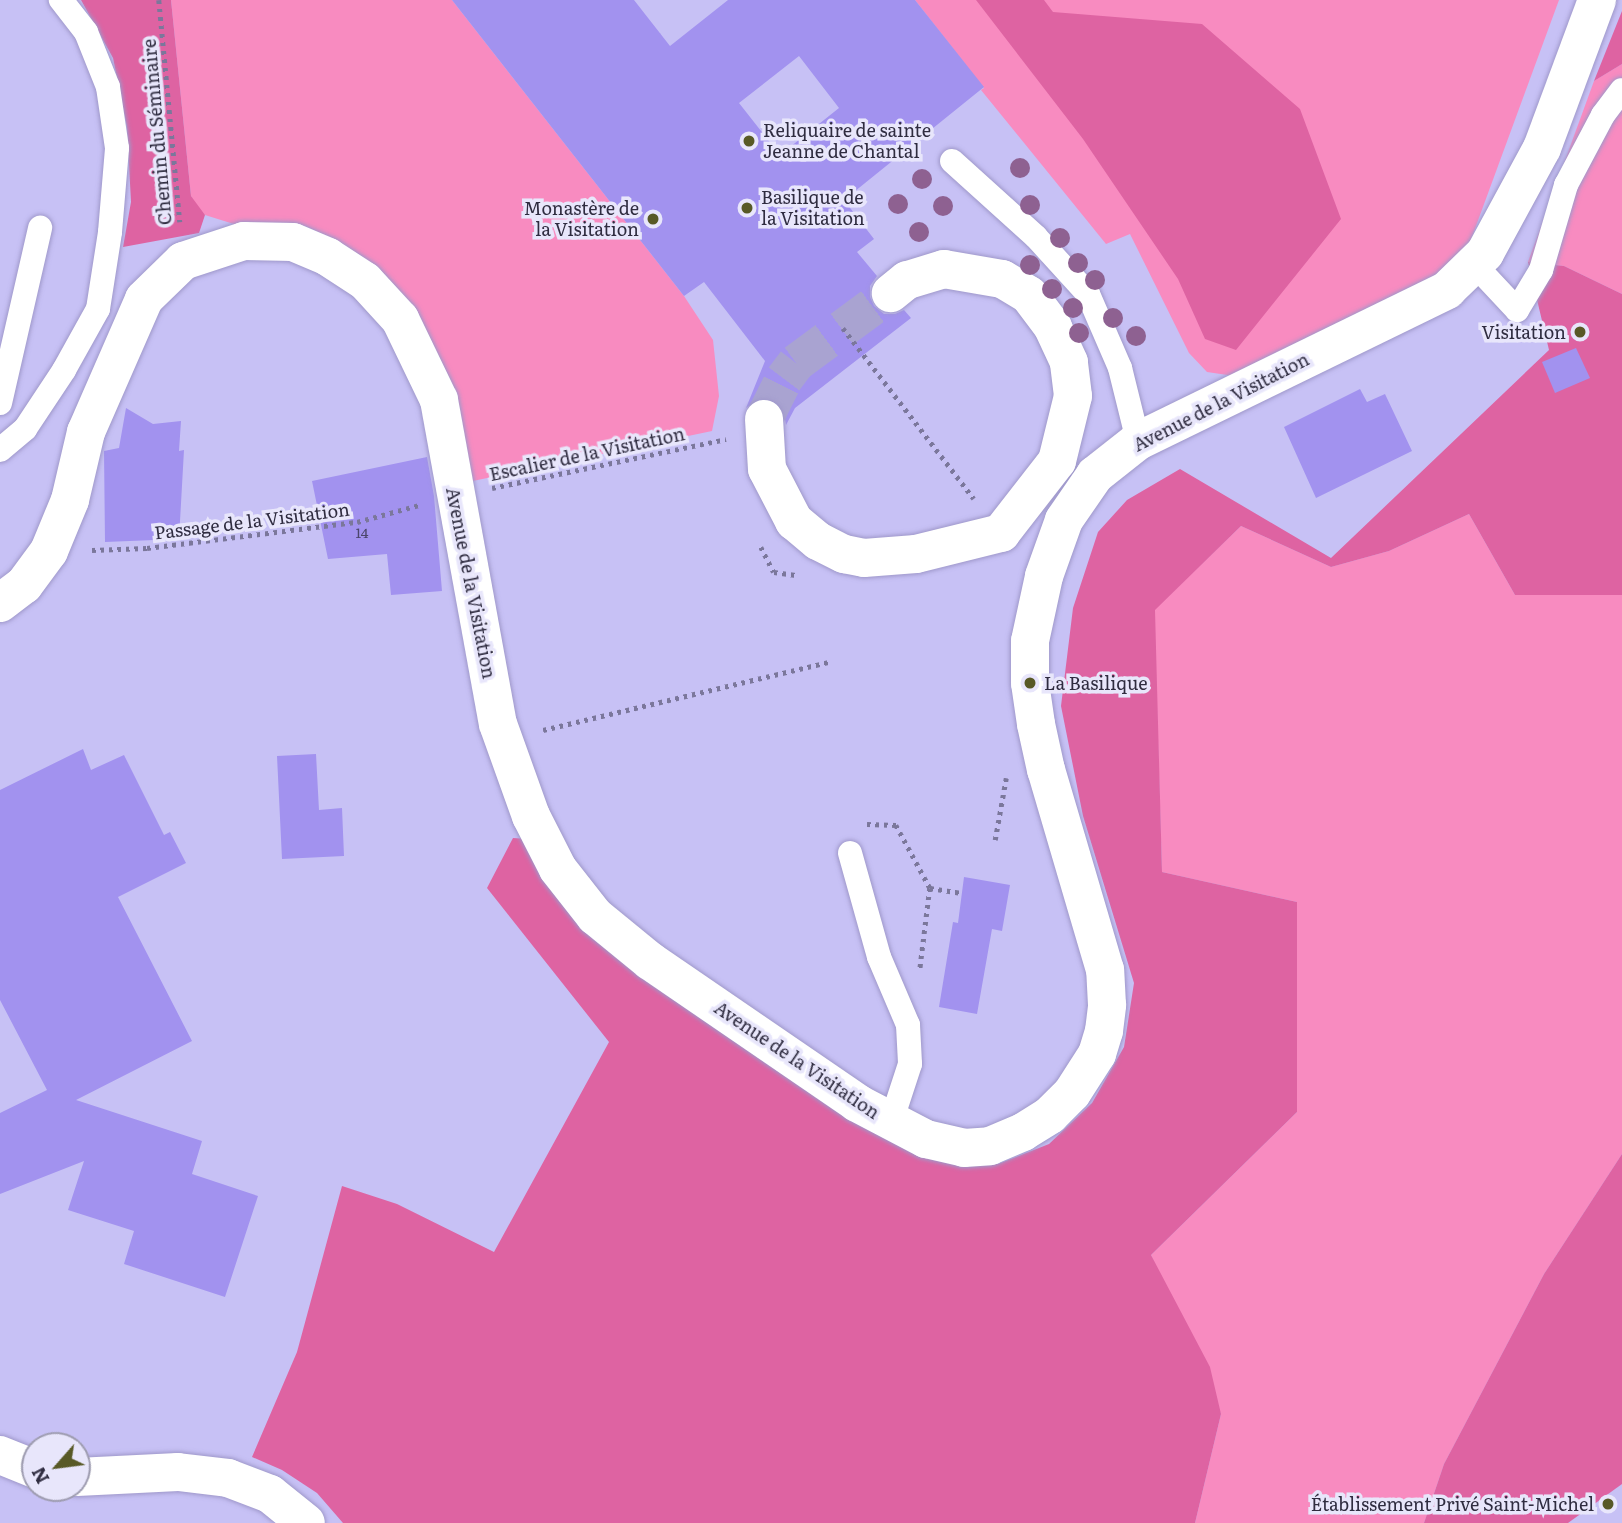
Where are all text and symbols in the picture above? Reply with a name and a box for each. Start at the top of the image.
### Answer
street label: Chemin du Séminaire [138,38,176,226]
place label: Reliquaire de sainte Jeanne de Chantal [763,120,931,162]
marker: Reliquaire de sainte Jeanne de Chantal [741,133,757,149]
place label: Basilique de la Visitation [761,187,865,230]
place label: Monastère de la Visitation [524,198,639,241]
marker: Basilique de la Visitation [739,200,755,216]
marker: Monastère de la Visitation [645,211,661,227]
place label: Visitation [1482,321,1566,343]
marker: Visitation [1572,324,1588,340]
street label: Avenue de la Visitation [1130,348,1312,456]
street label: Escalier de la Visitation [487,423,687,485]
street label: Avenue de la Visitation [442,486,500,680]
street label: Passage de la Visitation [153,498,351,544]
house number: 14 [356,524,368,540]
place label: La Basilique [1044,672,1148,694]
marker: La Basilique [1022,675,1038,691]
street label: Avenue de la Visitation [710,997,884,1123]
north arrow [21,1432,91,1502]
text: N [23,1462,55,1490]
place label: Établissement Privé Saint-Michel [1311,1493,1594,1515]
marker: Établissement Privé Saint-Michel [1600,1496,1616,1512]

